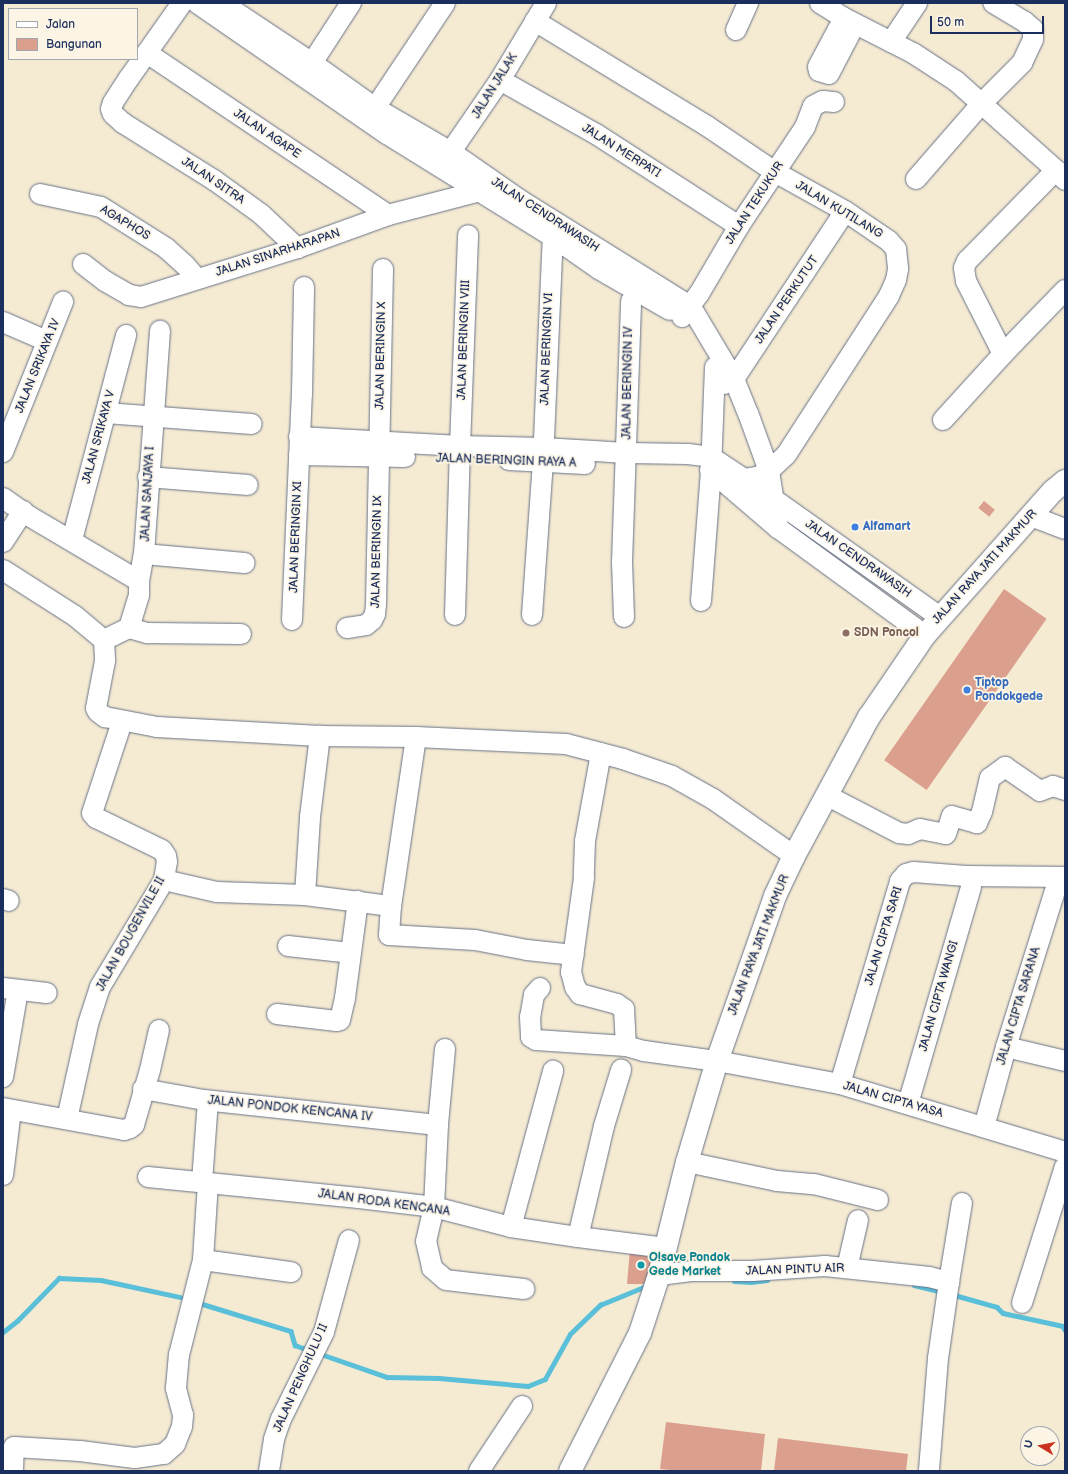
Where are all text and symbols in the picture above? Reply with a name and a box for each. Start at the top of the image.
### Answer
legend [8,8,138,60]
scale bar [932,8,1046,34]
text: 50 m [937,15,964,30]
text: Jalan [46,17,75,32]
text: Bangunan [46,37,102,52]
street label: JALAN JALAK [469,51,521,121]
street label: JALAN AGAPE [231,106,303,162]
street label: JALAN MERPATI [579,121,663,181]
street label: JALAN SITRA [178,154,248,208]
street label: JALAN TEKUKUR [723,159,787,247]
street label: JALAN CENDRAWASIH [488,175,602,255]
street label: JALAN KUTILANG [793,178,885,242]
street label: AGAPHOS [97,202,153,244]
street label: JALAN SINARHARAPAN [214,226,342,280]
street label: JALAN PERKUTUT [752,253,822,347]
street label: JALAN BERINGIN VIII [455,280,473,400]
street label: JALAN BERINGIN VI [538,292,556,406]
street label: JALAN BERINGIN X [373,302,389,410]
street label: JALAN SRIKAYA IV [12,317,64,415]
street label: JALAN BERINGIN IV [620,326,636,440]
street label: JALAN SRIKAYA V [79,388,119,486]
street label: JALAN SANJAYA I [138,446,158,542]
street label: JALAN BERINGIN RAYA A [436,451,576,471]
street label: JALAN BERINGIN XI [287,481,305,593]
street label: JALAN BERINGIN IX [369,496,385,608]
street label: JALAN RAYA JATI MAKMUR [929,506,1041,628]
street label: JALAN CENDRAWASIH [802,517,914,601]
place label: Alfamart [863,520,910,534]
marker: Alfamart [850,522,860,532]
place label: SDN Poncol [854,626,919,640]
marker: SDN Poncol [841,628,851,638]
place label: Tiptop Pondokgede [975,676,1043,704]
marker: Tiptop Pondokgede [962,685,972,695]
street label: JALAN RAYA JATI MAKMUR [725,872,793,1018]
street label: JALAN BOUGENVILE II [94,874,168,994]
street label: JALAN CIPTA SARI [862,885,906,987]
street label: JALAN CIPTA WANGI [916,939,962,1053]
street label: JALAN CIPTA SARANA [994,945,1044,1067]
street label: JALAN CIPTA YASA [841,1079,945,1121]
street label: JALAN PONDOK KENCANA IV [207,1093,373,1125]
street label: JALAN RODA KENCANA [317,1187,451,1219]
place label: O!save Pondok Gede Market [649,1251,730,1279]
marker: O!save Pondok Gede Market [636,1260,646,1270]
street label: JALAN PINTU AIR [745,1261,845,1279]
street label: JALAN PENGHULU II [271,1322,331,1434]
north arrow [1020,1426,1060,1466]
text: U [1022,1439,1036,1449]

